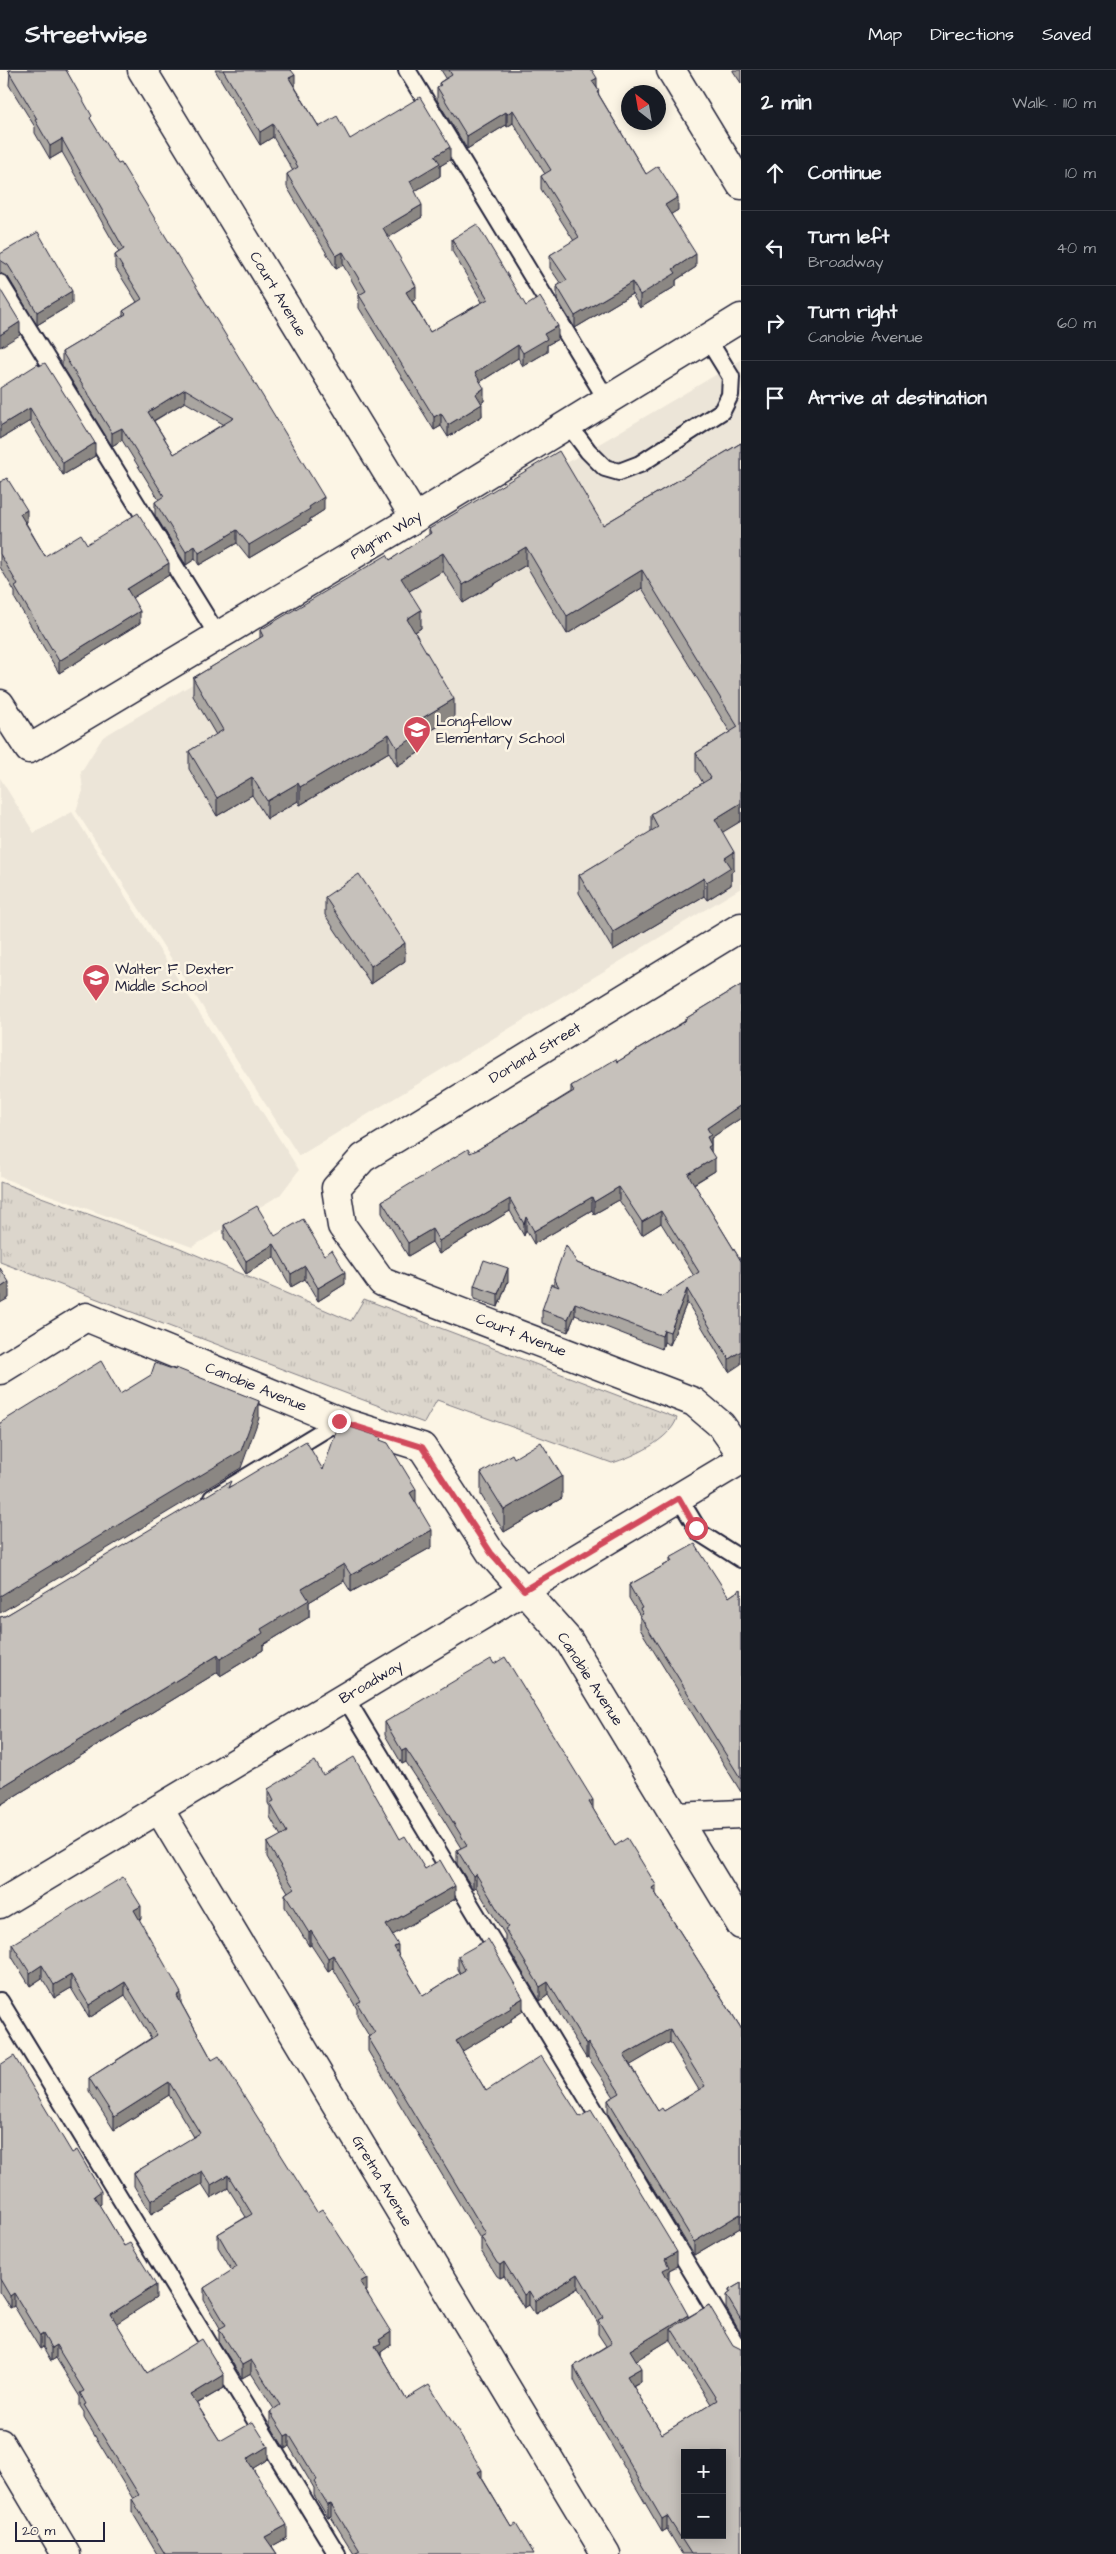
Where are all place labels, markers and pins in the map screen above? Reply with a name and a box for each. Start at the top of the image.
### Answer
place label: Longfellow Elementary School [436,711,565,750]
school or university icon: Longfellow Elementary School [402,715,432,754]
place label: Walter F. Dexter Middle School [115,959,233,997]
school or university icon: Walter F. Dexter Middle School [81,963,111,1002]

